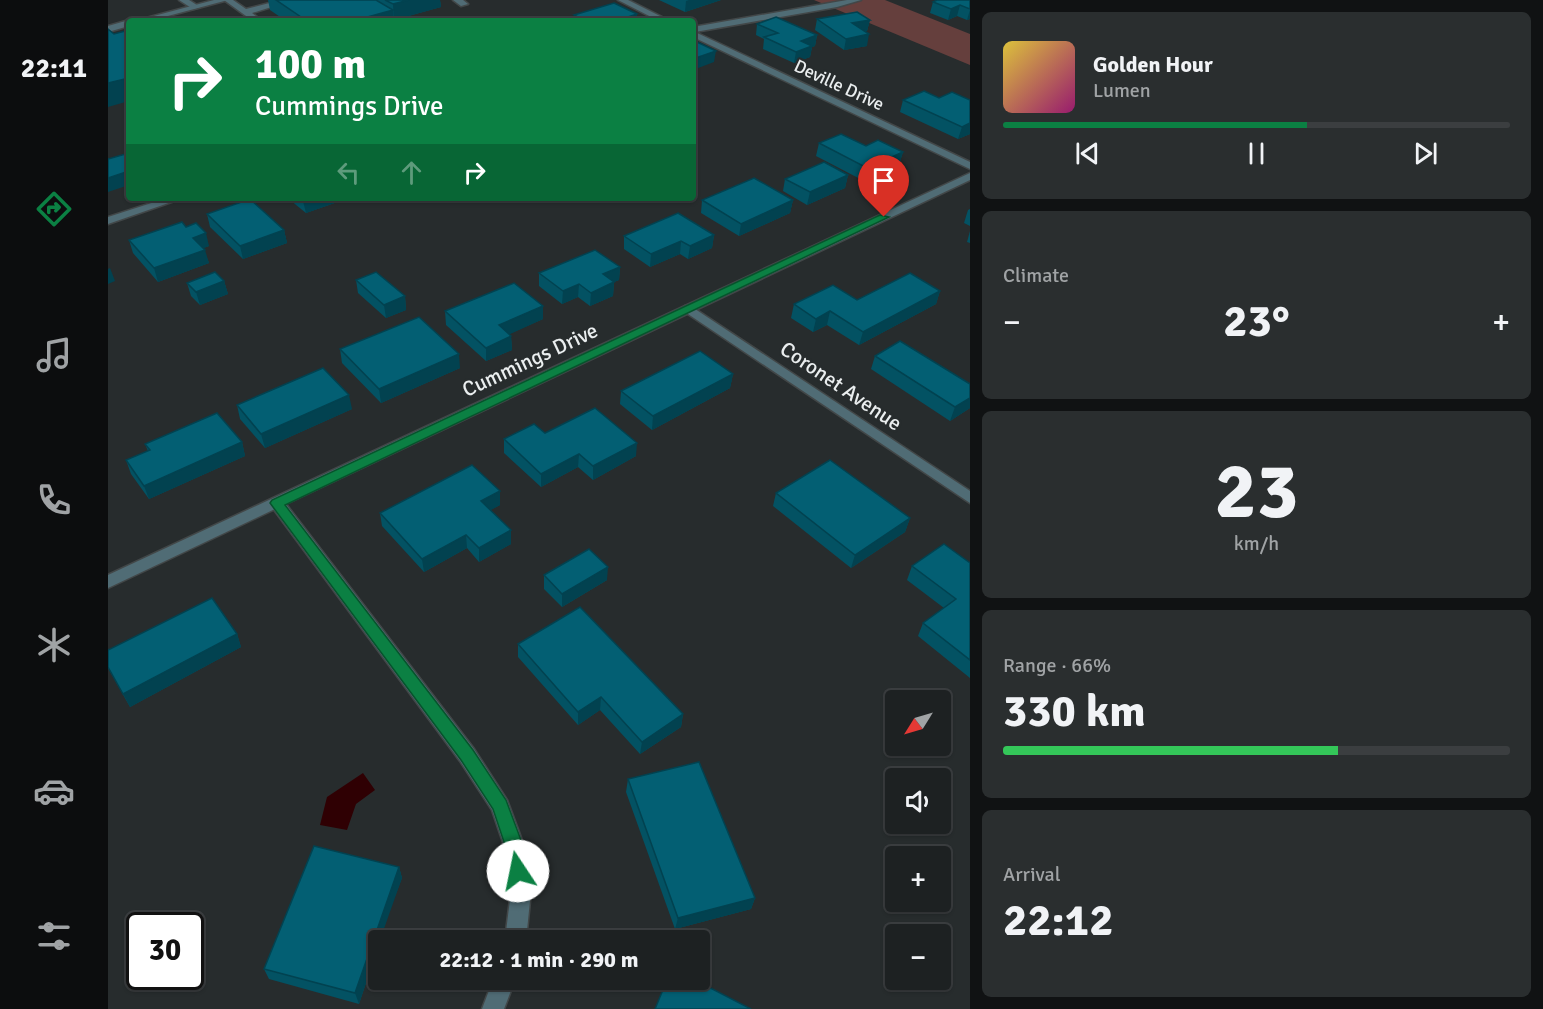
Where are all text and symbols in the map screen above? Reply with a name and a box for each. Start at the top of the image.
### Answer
text: 100 m [255,39,366,90]
icon: right [156,42,234,120]
text: Golden Hour [1093,51,1213,78]
text: 22:11 [21,52,87,85]
street label: Deville Drive [791,55,887,115]
text: Lumen [1093,78,1151,103]
text: Cummings Drive [255,90,443,123]
icon: previous [1071,137,1104,170]
icon: pause [1240,137,1273,170]
icon: next [1409,137,1442,170]
pin [858,155,909,217]
icon: left [332,156,365,189]
icon: ahead [395,156,428,189]
icon: right [458,156,491,189]
icon: arrive [867,164,900,197]
icon: directions [33,188,75,230]
text: Climate [1003,263,1069,288]
text: 23° [1223,294,1290,349]
text: − [1003,302,1021,343]
text: + [1492,302,1510,343]
street label: Cummings Drive [458,317,602,403]
icon: music [33,334,75,376]
street label: Coronet Avenue [775,336,907,436]
text: 23 [1214,444,1299,540]
icon: phone [33,479,75,521]
text: km/h [1234,531,1279,556]
icon: climate [33,624,75,666]
text: Range · 66% [1003,653,1111,678]
text: 330 km [1003,684,1146,739]
north arrow [885,690,951,756]
map controls [885,690,951,990]
button: sound [885,768,951,834]
icon: car [33,770,75,812]
position arrow [486,839,550,903]
button: + [885,846,951,912]
text: Arrival [1003,862,1061,887]
text: 22:12 [1003,893,1113,948]
speed limit sign: 30 [126,912,204,990]
icon: filters [33,915,75,957]
button: − [885,924,951,990]
text: 22:12 · 1 min · 290 m [439,946,639,973]

